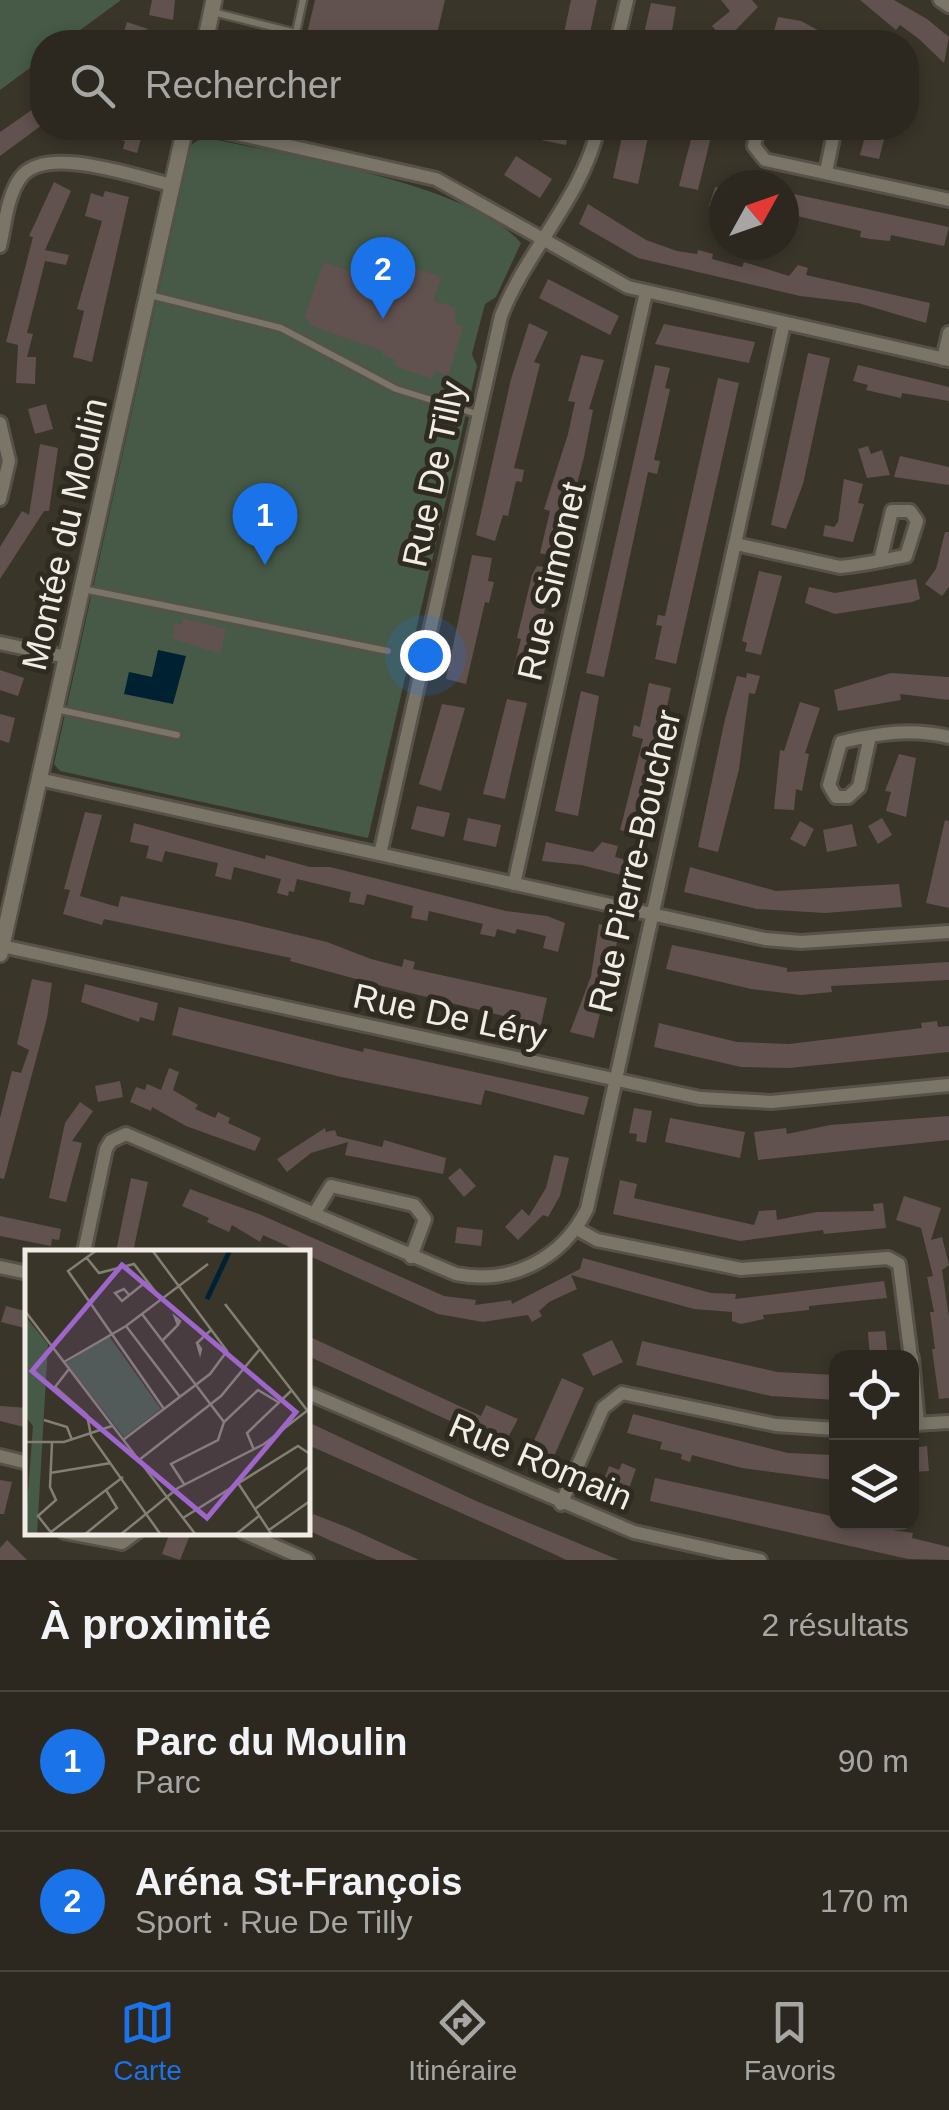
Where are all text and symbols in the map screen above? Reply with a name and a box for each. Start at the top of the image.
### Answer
search box [30,30,919,140]
icon: search [65,58,120,113]
text: Rechercher [145,64,341,106]
north arrow [709,170,799,260]
pin: 2 [350,236,416,319]
street label: Rue De Tilly [394,377,472,570]
street label: Montée du Moulin [14,394,114,674]
street label: Rue Simonet [509,478,593,684]
pin: 1 [232,482,298,565]
your location [400,630,451,681]
street label: Rue Pierre-Boucher [580,706,688,1016]
street label: Rue De Léry [350,976,551,1055]
inset map [25,1250,310,1535]
map controls [829,1350,919,1530]
button: locate [829,1350,919,1440]
street label: Rue Romain [444,1405,638,1517]
button: layers [829,1440,919,1530]
text: À proximité [40,1601,271,1648]
text: 2 résultats [761,1607,909,1643]
text: Parc du Moulin [135,1721,407,1763]
text: 1 [64,1743,81,1779]
text: 90 m [838,1743,909,1779]
text: Parc [135,1764,201,1800]
text: Aréna St-François [135,1861,462,1903]
text: 2 [64,1883,81,1919]
text: 170 m [820,1883,909,1919]
text: Sport · Rue De Tilly [135,1904,412,1940]
tab: Carte [113,1995,182,2087]
tab: Itinéraire [408,1995,517,2087]
tab: Favoris [744,1995,836,2087]

